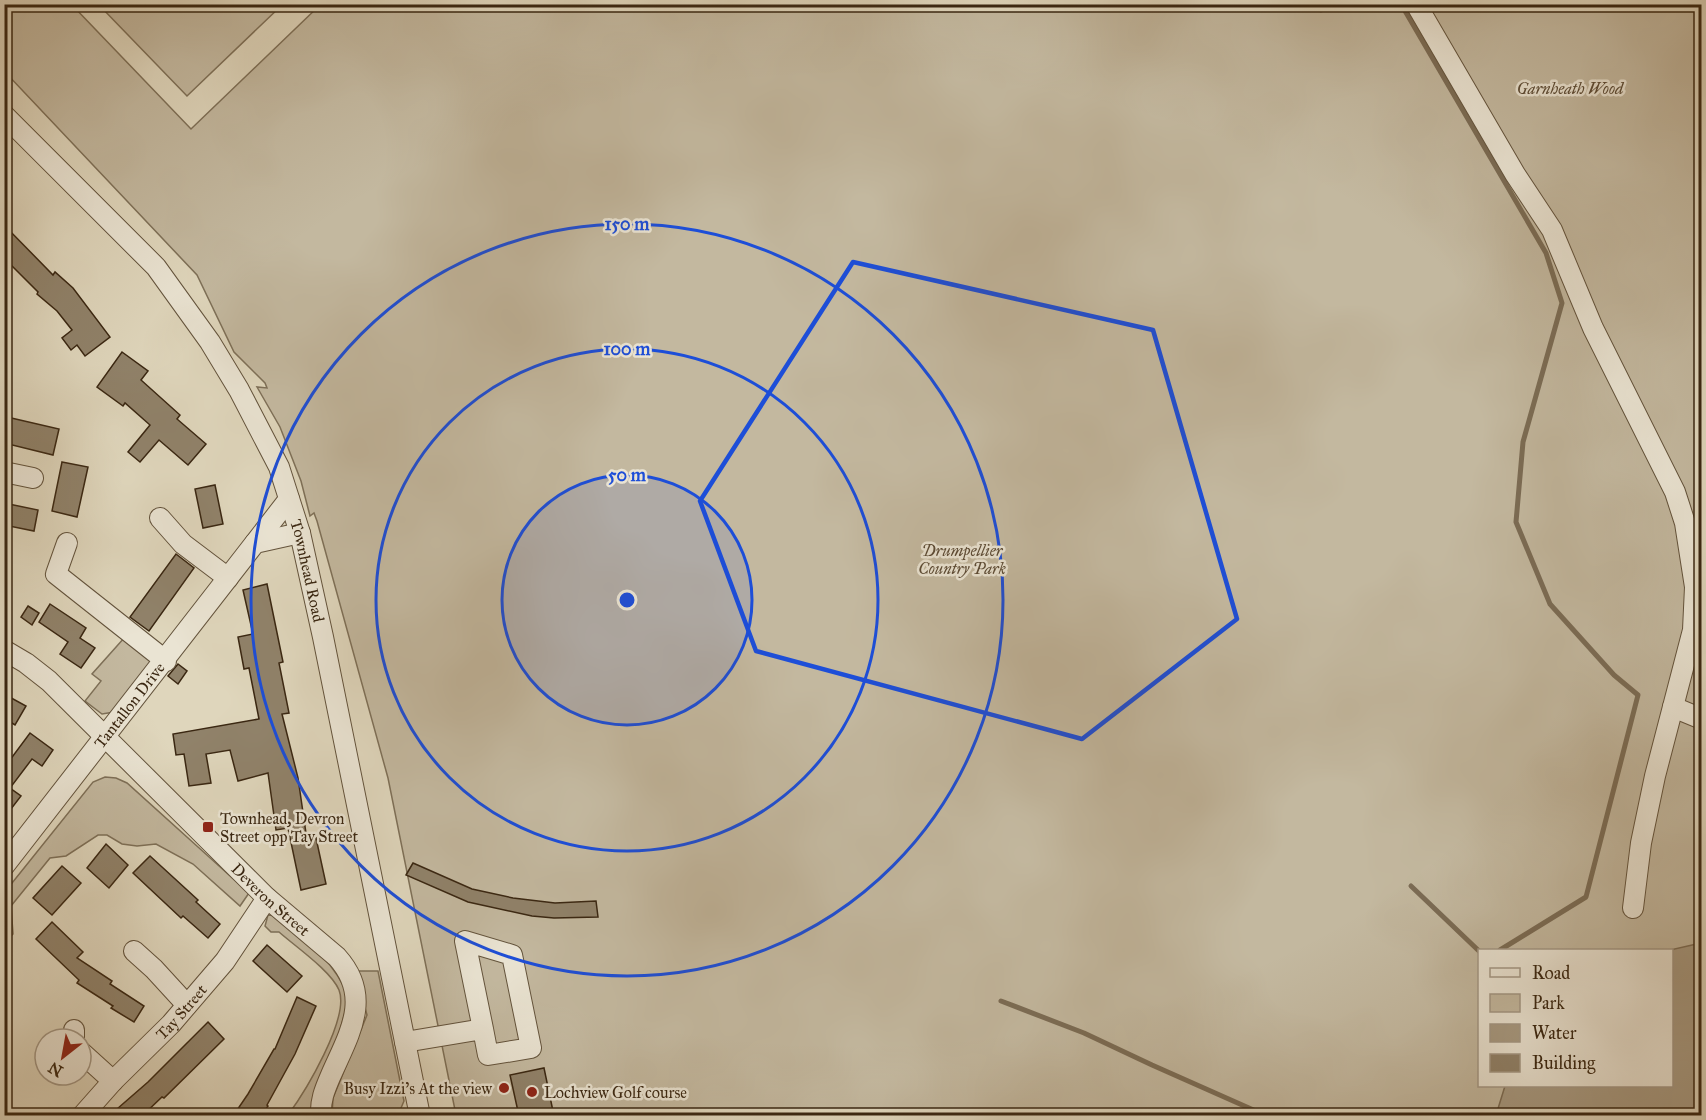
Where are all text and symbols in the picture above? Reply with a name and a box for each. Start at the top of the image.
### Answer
park label: Garnheath Wood [1517,79,1625,98]
text: 150 m [605,213,650,235]
text: 100 m [604,338,651,360]
text: 50 m [608,464,647,486]
street label: Townhead Road [286,517,328,624]
park label: Drumpellier Country Park [918,541,1006,578]
centre of rings [617,590,637,610]
street label: Tantallon Drive [90,658,169,752]
place label: Townhead, Devron Street opp Tay Street [220,809,358,846]
marker: Townhead, Devron Street opp Tay Street [201,820,215,834]
street label: Deveron Street [227,859,314,940]
legend [1478,949,1673,1087]
text: Road [1532,962,1570,984]
street label: Tay Street [152,980,211,1044]
text: Park [1532,992,1565,1014]
text: Water [1532,1022,1577,1044]
north arrow [33,1027,93,1087]
text: Building [1532,1052,1596,1075]
text: N [44,1058,66,1081]
place label: Busy Izzi's At the view [343,1079,493,1098]
marker: Busy Izzi's At the view [497,1081,511,1095]
place label: Lochview Golf course [544,1083,687,1102]
marker: Lochview Golf course [525,1085,539,1099]

